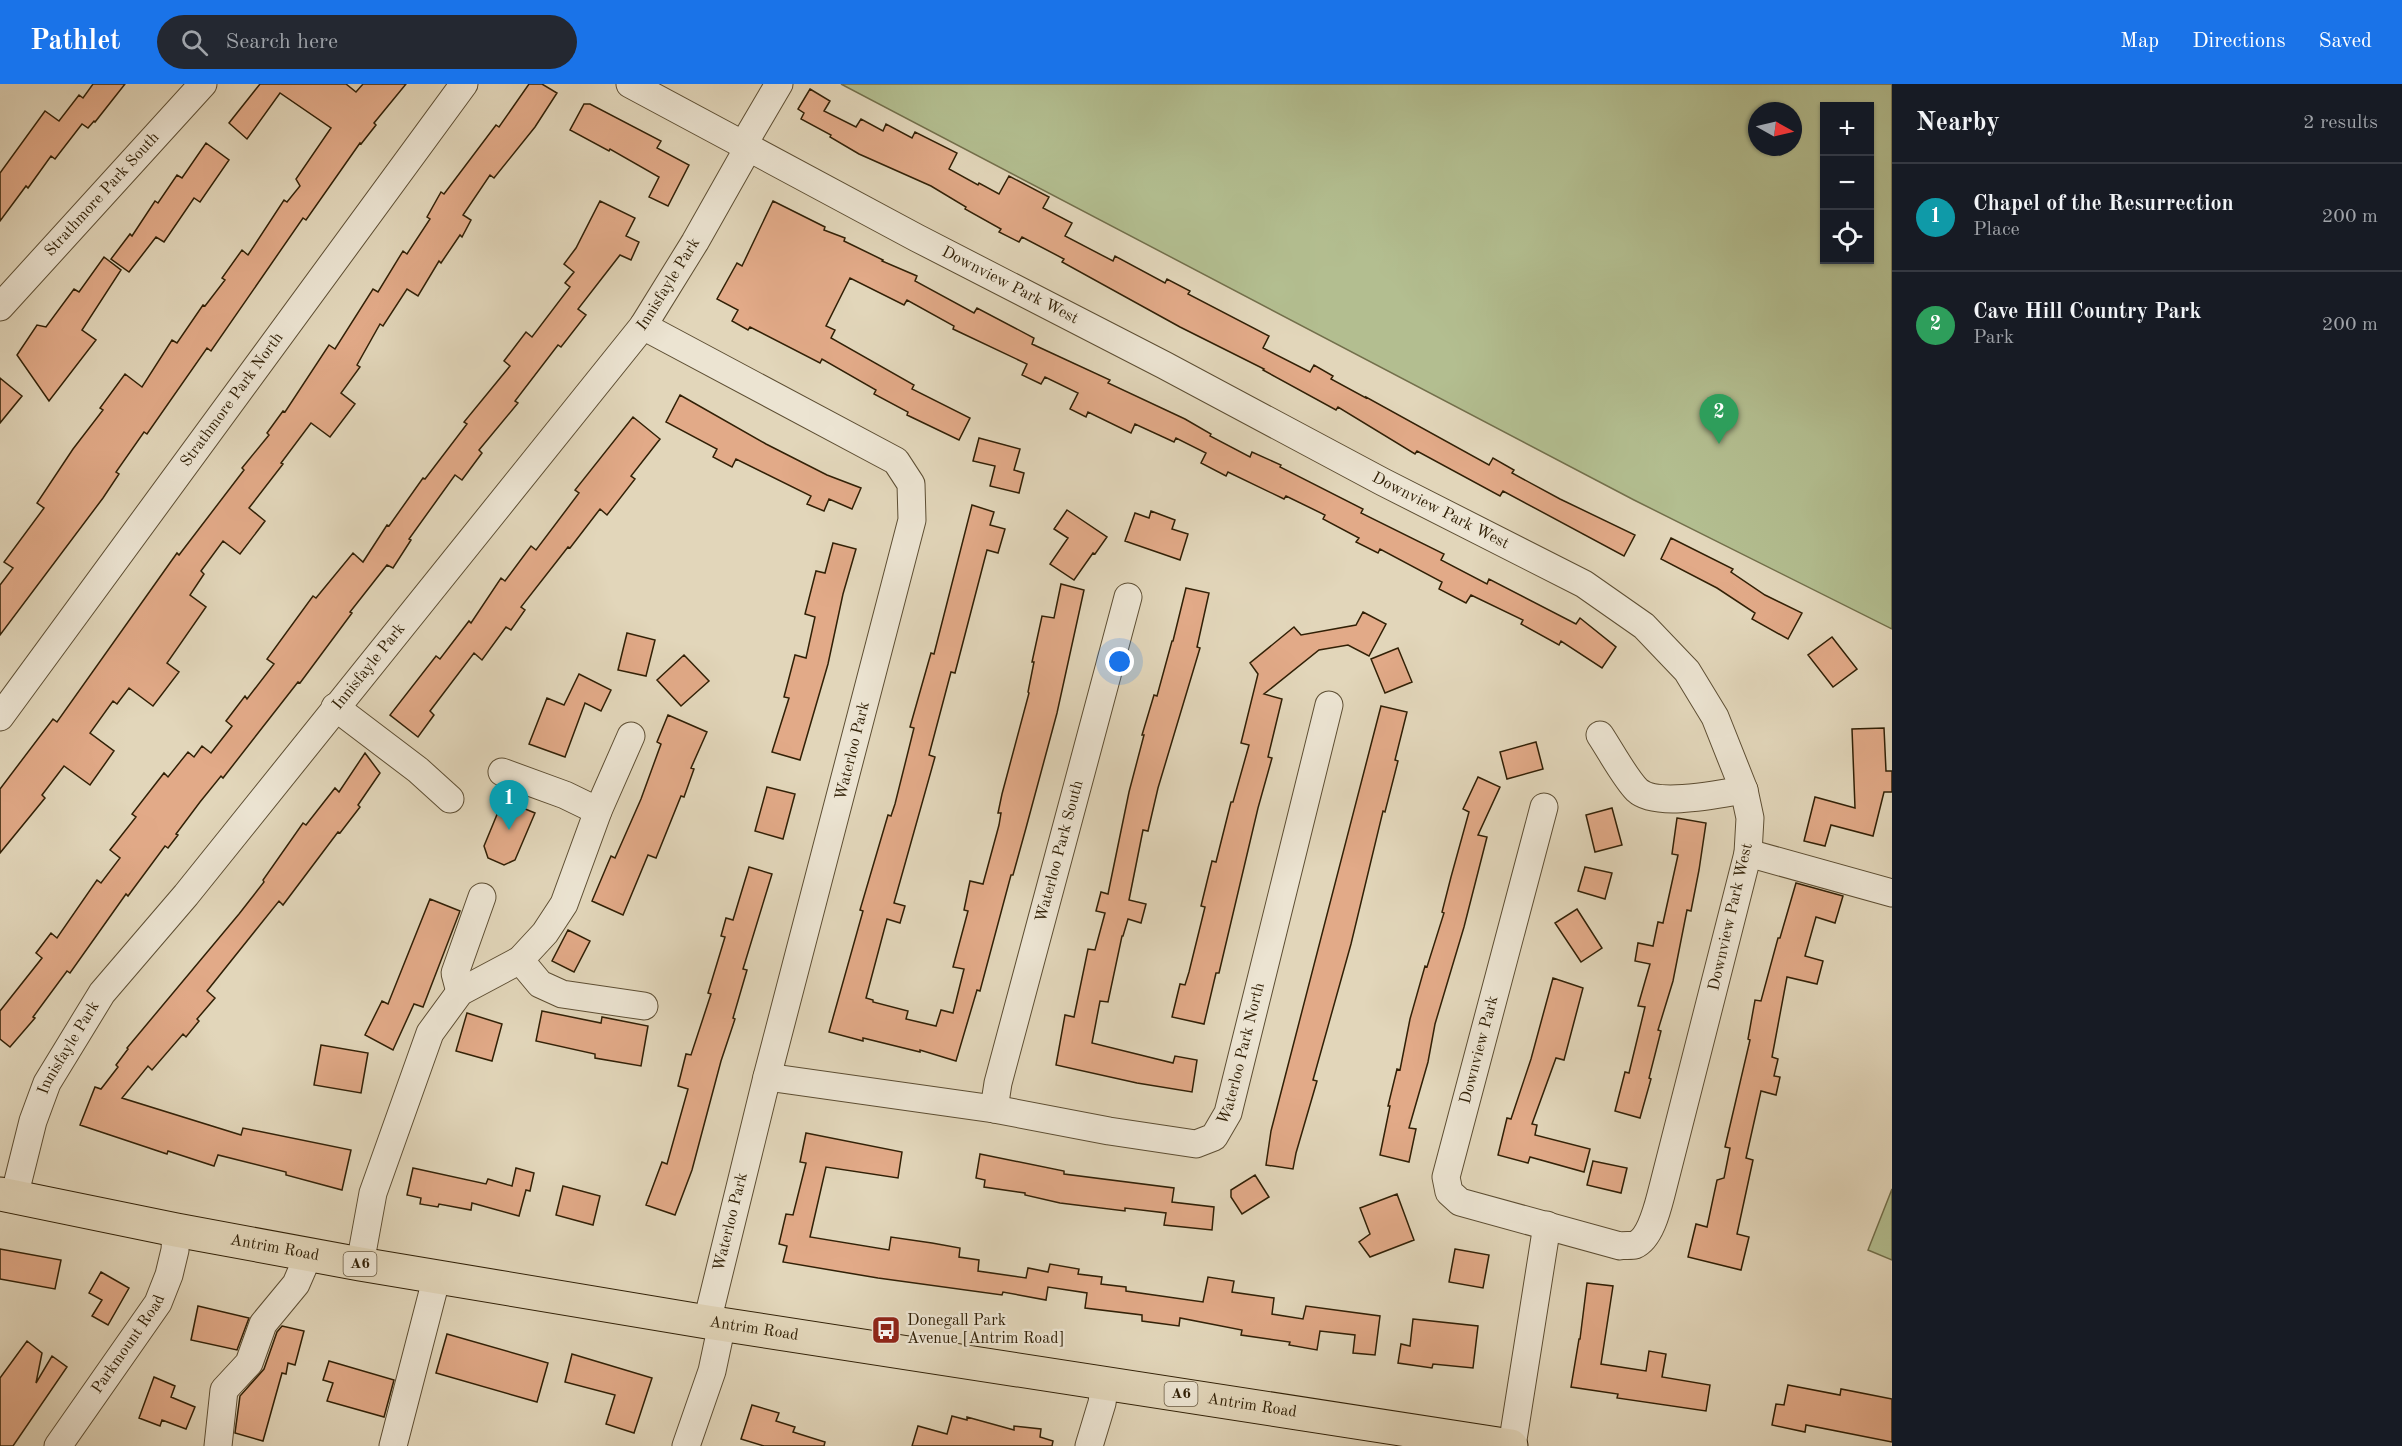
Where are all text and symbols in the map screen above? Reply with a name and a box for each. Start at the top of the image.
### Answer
search box [157,15,577,69]
icon: search [178,26,211,59]
text: Pathlet [30,28,121,56]
text: Search here [226,31,338,53]
text: Map [2120,31,2159,52]
text: Directions [2192,31,2286,52]
text: Saved [2319,31,2372,52]
north arrow [1748,102,1802,156]
map controls [1820,102,1874,264]
button: + [1820,102,1874,156]
text: Nearby [1916,110,2000,136]
text: 2 results [2303,113,2378,133]
street label: Strathmore Park South [42,129,163,260]
button: − [1820,156,1874,210]
text: Chapel of the Resurrection [1973,193,2234,215]
text: 1 [1930,207,1941,227]
text: 200 m [2322,207,2378,227]
button: locate [1820,210,1874,264]
text: Place [1973,220,2020,240]
street label: Innisfayle Park [634,235,703,334]
street label: Downview Park West [939,244,1081,328]
text: Cave Hill Country Park [1973,301,2202,323]
text: 2 [1930,315,1941,335]
text: 200 m [2322,315,2378,335]
text: Park [1973,328,2014,348]
street label: Strathmore Park North [178,330,287,470]
pin: 2 [1700,394,1738,444]
street label: Downview Park West [1369,470,1512,553]
street label: Innisfayle Park [330,621,408,713]
your location [1105,647,1134,676]
street label: Waterloo Park [833,700,873,802]
street label: Waterloo Park South [1033,779,1087,924]
pin: 1 [490,780,528,830]
street label: Downview Park West [1706,841,1756,992]
street label: Waterloo Park North [1215,981,1268,1128]
street label: Downview Park [1458,994,1502,1106]
street label: Innisfayle Park [35,999,103,1097]
street label: Waterloo Park [711,1171,751,1273]
street label: Antrim Road [229,1232,321,1264]
road number: A6 [344,1252,376,1276]
street label: Parkmount Road [89,1293,168,1397]
place label: Donegall Park Avenue [Antrim Road] [907,1313,1065,1347]
street label: Antrim Road [708,1314,800,1344]
bus stop icon: Donegall Park Avenue [Antrim Road] [870,1314,902,1346]
road number: A6 [1164,1382,1198,1406]
street label: Antrim Road [1206,1391,1298,1421]

